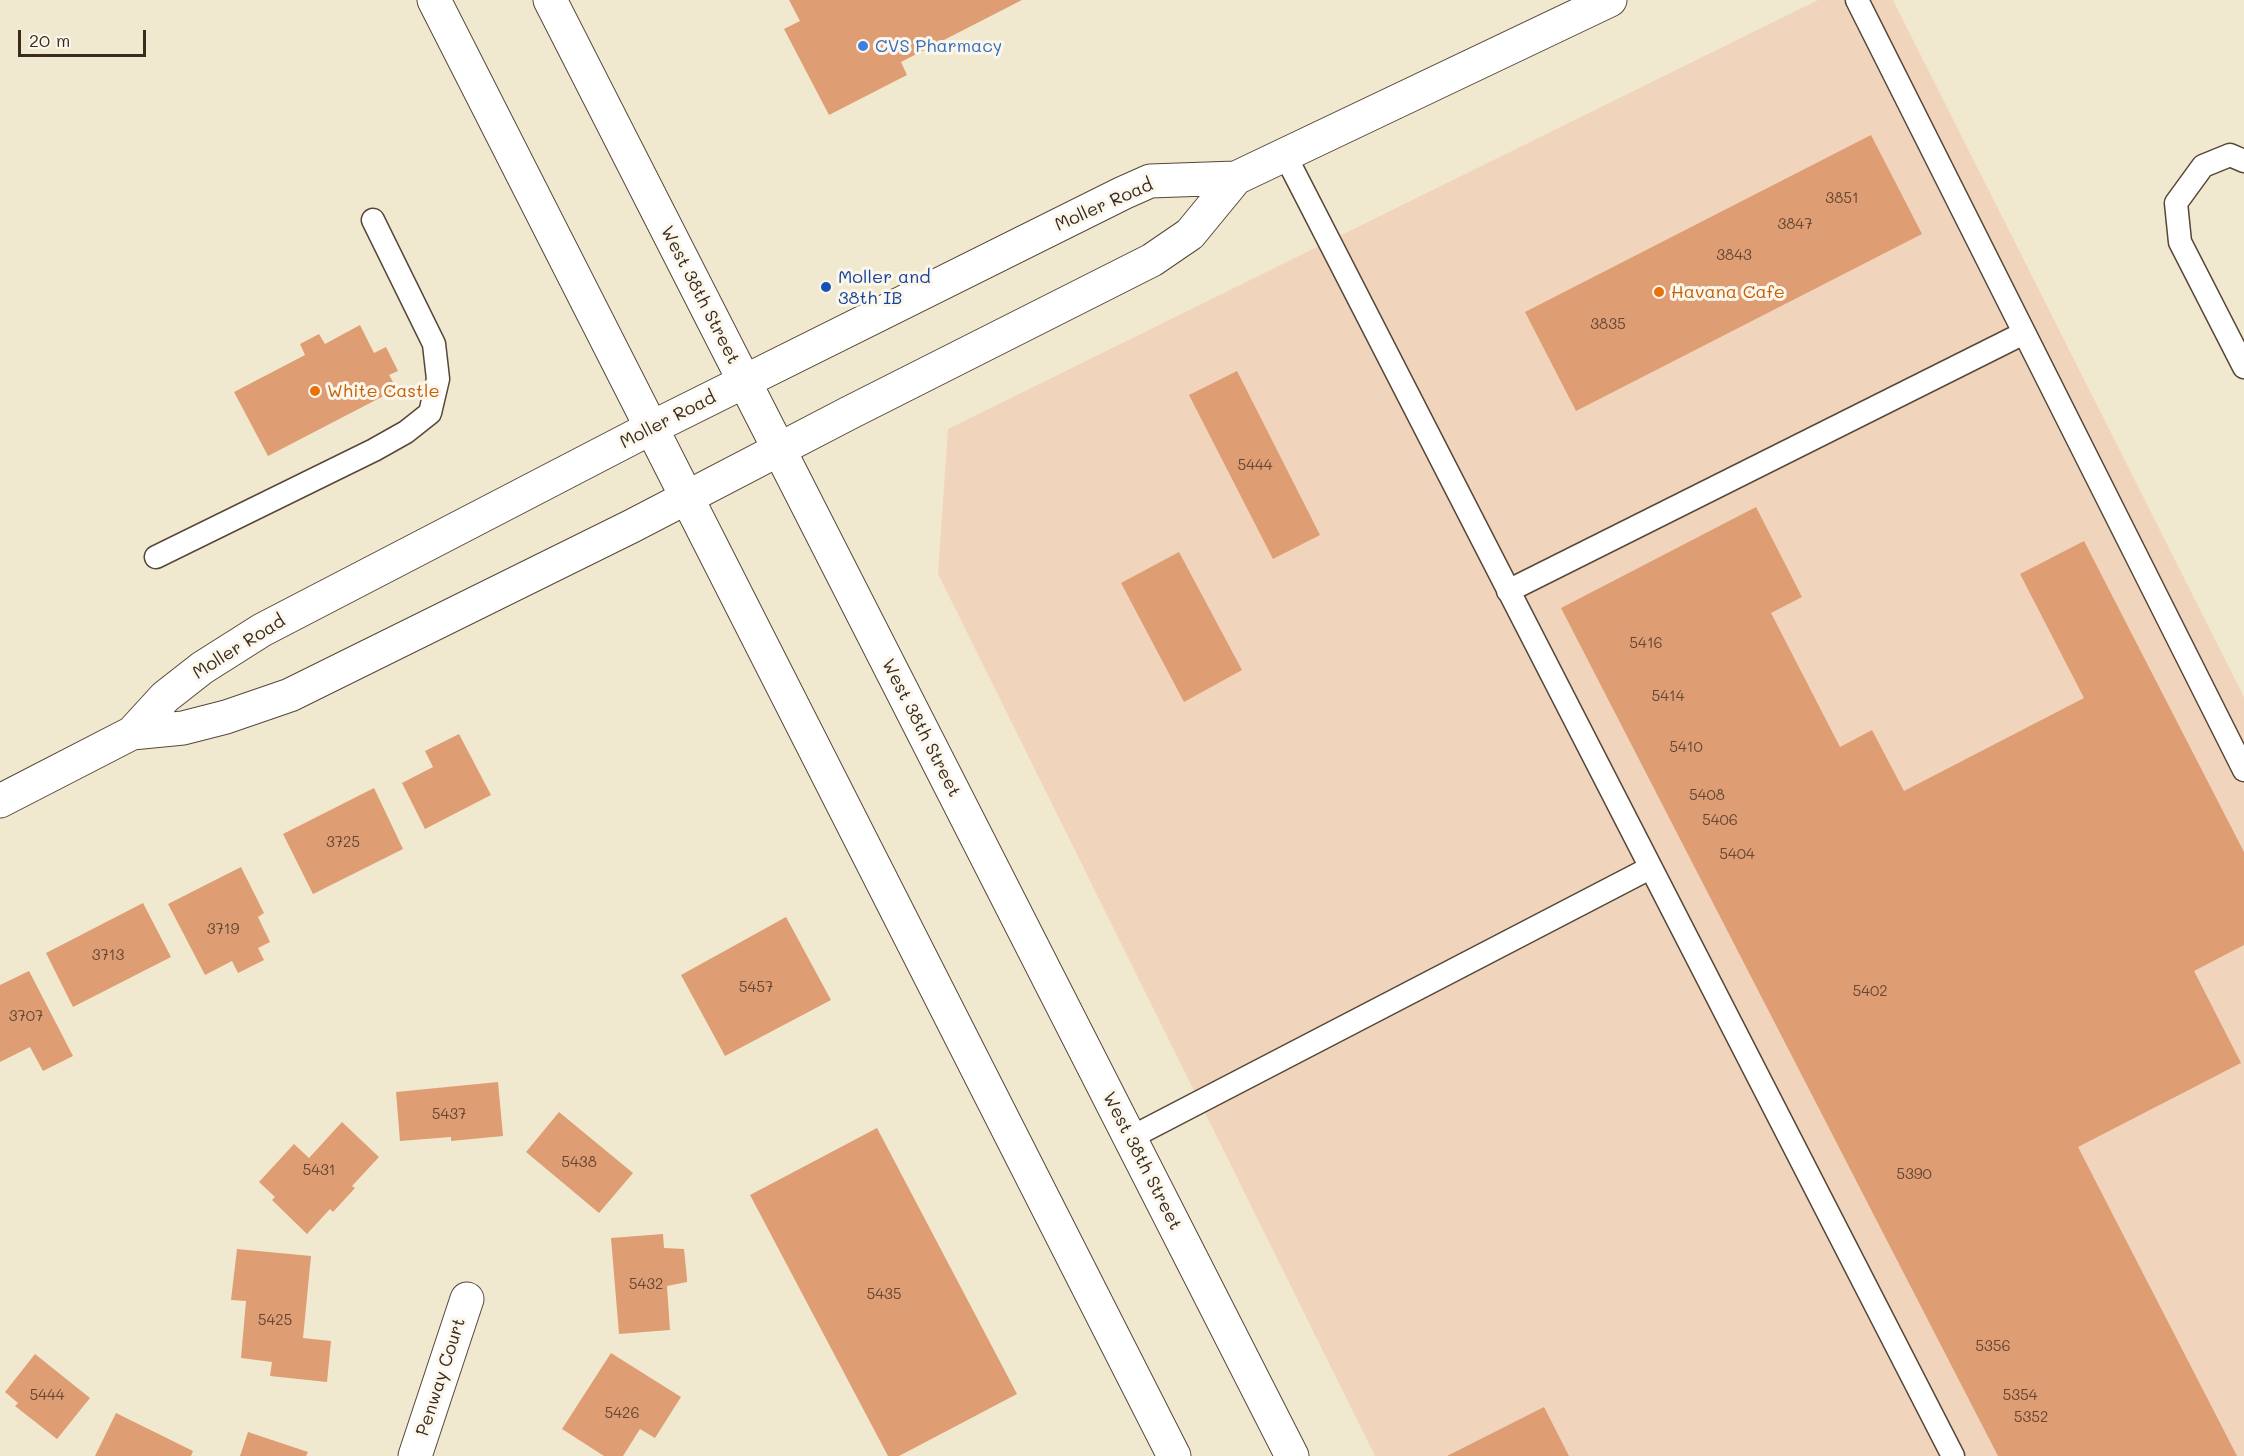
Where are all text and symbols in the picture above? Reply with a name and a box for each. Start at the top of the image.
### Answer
scale bar [21,18,148,56]
text: 20 m [29,28,70,52]
place label: CVS Pharmacy [875,35,1002,57]
marker: CVS Pharmacy [856,39,870,53]
street label: Moller Road [1052,174,1156,236]
house number: 3851 [1825,189,1859,207]
house number: 3847 [1777,215,1813,233]
street label: West 38th Street [656,222,744,368]
house number: 3843 [1716,246,1752,264]
place label: Moller and 38th IB [838,266,931,308]
marker: Moller and 38th IB [819,280,833,294]
place label: Havana Cafe [1671,281,1785,303]
marker: Havana Cafe [1652,285,1666,299]
house number: 3835 [1590,315,1626,333]
place label: White Castle [327,380,440,402]
marker: White Castle [308,384,322,398]
street label: Moller Road [616,387,720,453]
house number: 5444 [1237,456,1273,474]
street label: Moller Road [189,610,289,684]
house number: 5416 [1629,634,1663,652]
street label: West 38th Street [877,655,965,801]
house number: 5414 [1651,687,1685,705]
house number: 5410 [1669,738,1703,756]
house number: 5408 [1689,786,1725,804]
house number: 5406 [1702,811,1738,829]
house number: 3725 [326,833,360,851]
house number: 5404 [1719,845,1755,863]
house number: 3719 [207,920,239,938]
house number: 3713 [92,946,124,964]
house number: 5457 [739,978,773,996]
house number: 5402 [1852,982,1888,1000]
house number: 3707 [9,1007,43,1025]
street label: West 38th Street [1098,1088,1186,1234]
house number: 5437 [432,1105,466,1123]
house number: 5438 [561,1153,597,1171]
house number: 5431 [302,1161,336,1179]
house number: 5390 [1896,1165,1932,1183]
house number: 5432 [629,1275,663,1293]
house number: 5435 [866,1285,902,1303]
house number: 5425 [258,1311,292,1329]
street label: Penway Court [412,1315,470,1439]
house number: 5356 [1975,1337,2011,1355]
house number: 5444 [29,1386,65,1404]
house number: 5354 [2002,1386,2038,1404]
house number: 5426 [605,1404,639,1422]
house number: 5352 [2014,1408,2048,1426]

